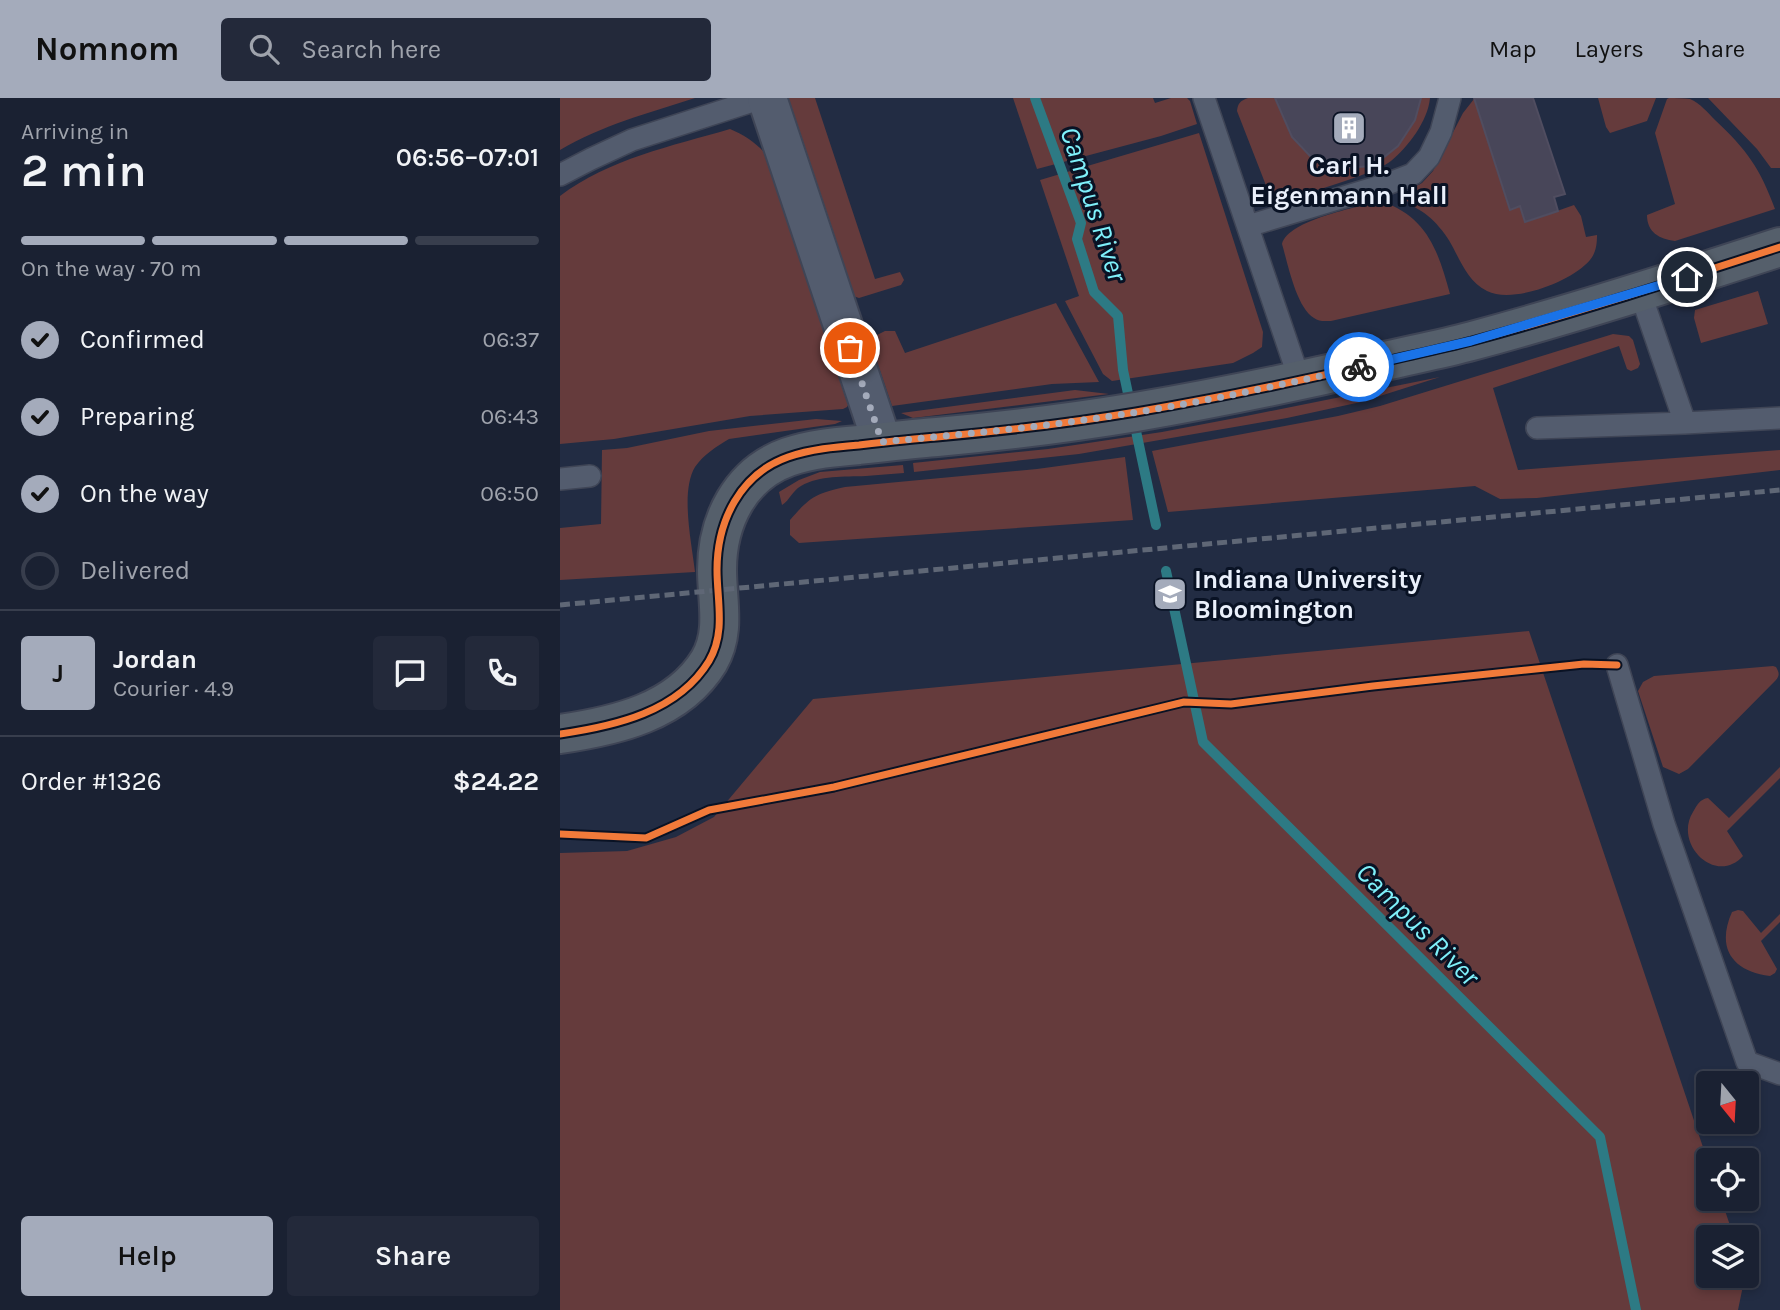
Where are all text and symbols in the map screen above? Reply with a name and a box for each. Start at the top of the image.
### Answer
search box [221,18,711,81]
text: Nomnom [35,30,179,68]
icon: search [245,30,283,68]
text: Search here [301,34,441,65]
text: Map [1489,35,1537,63]
text: Layers [1575,35,1644,63]
text: Share [1682,35,1745,63]
building icon: Carl H. Eigenmann Hall [1330,109,1368,147]
text: Arriving in [21,118,129,145]
water label: Campus River [1053,122,1135,287]
text: 06:56–07:01 [396,142,539,173]
text: 2 min [21,144,147,198]
place label: Carl H. Eigenmann Hall [1250,150,1448,211]
pin [1657,247,1717,307]
text: On the way · 70 m [21,255,201,282]
icon: home [1668,258,1706,296]
pin [820,318,880,378]
icon: check [21,321,59,359]
text: Confirmed [80,324,205,355]
text: 06:37 [483,326,539,353]
icon: bag [831,329,869,367]
courier [1324,332,1394,402]
icon: bike [1340,348,1378,386]
icon: check [21,398,59,436]
text: Preparing [80,401,194,432]
text: 06:43 [480,403,539,430]
icon: check [21,475,59,513]
text: On the way [80,478,209,509]
text: 06:50 [480,480,539,507]
text: Delivered [80,555,190,586]
place label: Indiana University Bloomington [1194,564,1422,625]
school or university icon: Indiana University Bloomington [1151,575,1189,613]
button: chat [373,636,447,710]
button: phone [465,636,539,710]
text: Jordan [113,644,197,675]
text: J [52,658,64,689]
text: Courier · 4.9 [113,675,234,702]
text: Order #1326 [21,766,162,797]
text: $24.22 [453,766,539,797]
water label: Campus River [1349,855,1488,994]
north arrow [1696,1071,1759,1134]
map controls [1696,1071,1759,1288]
button: locate [1696,1148,1759,1211]
button: Help [21,1216,273,1296]
button: Share [287,1216,539,1296]
button: layers [1696,1225,1759,1288]

